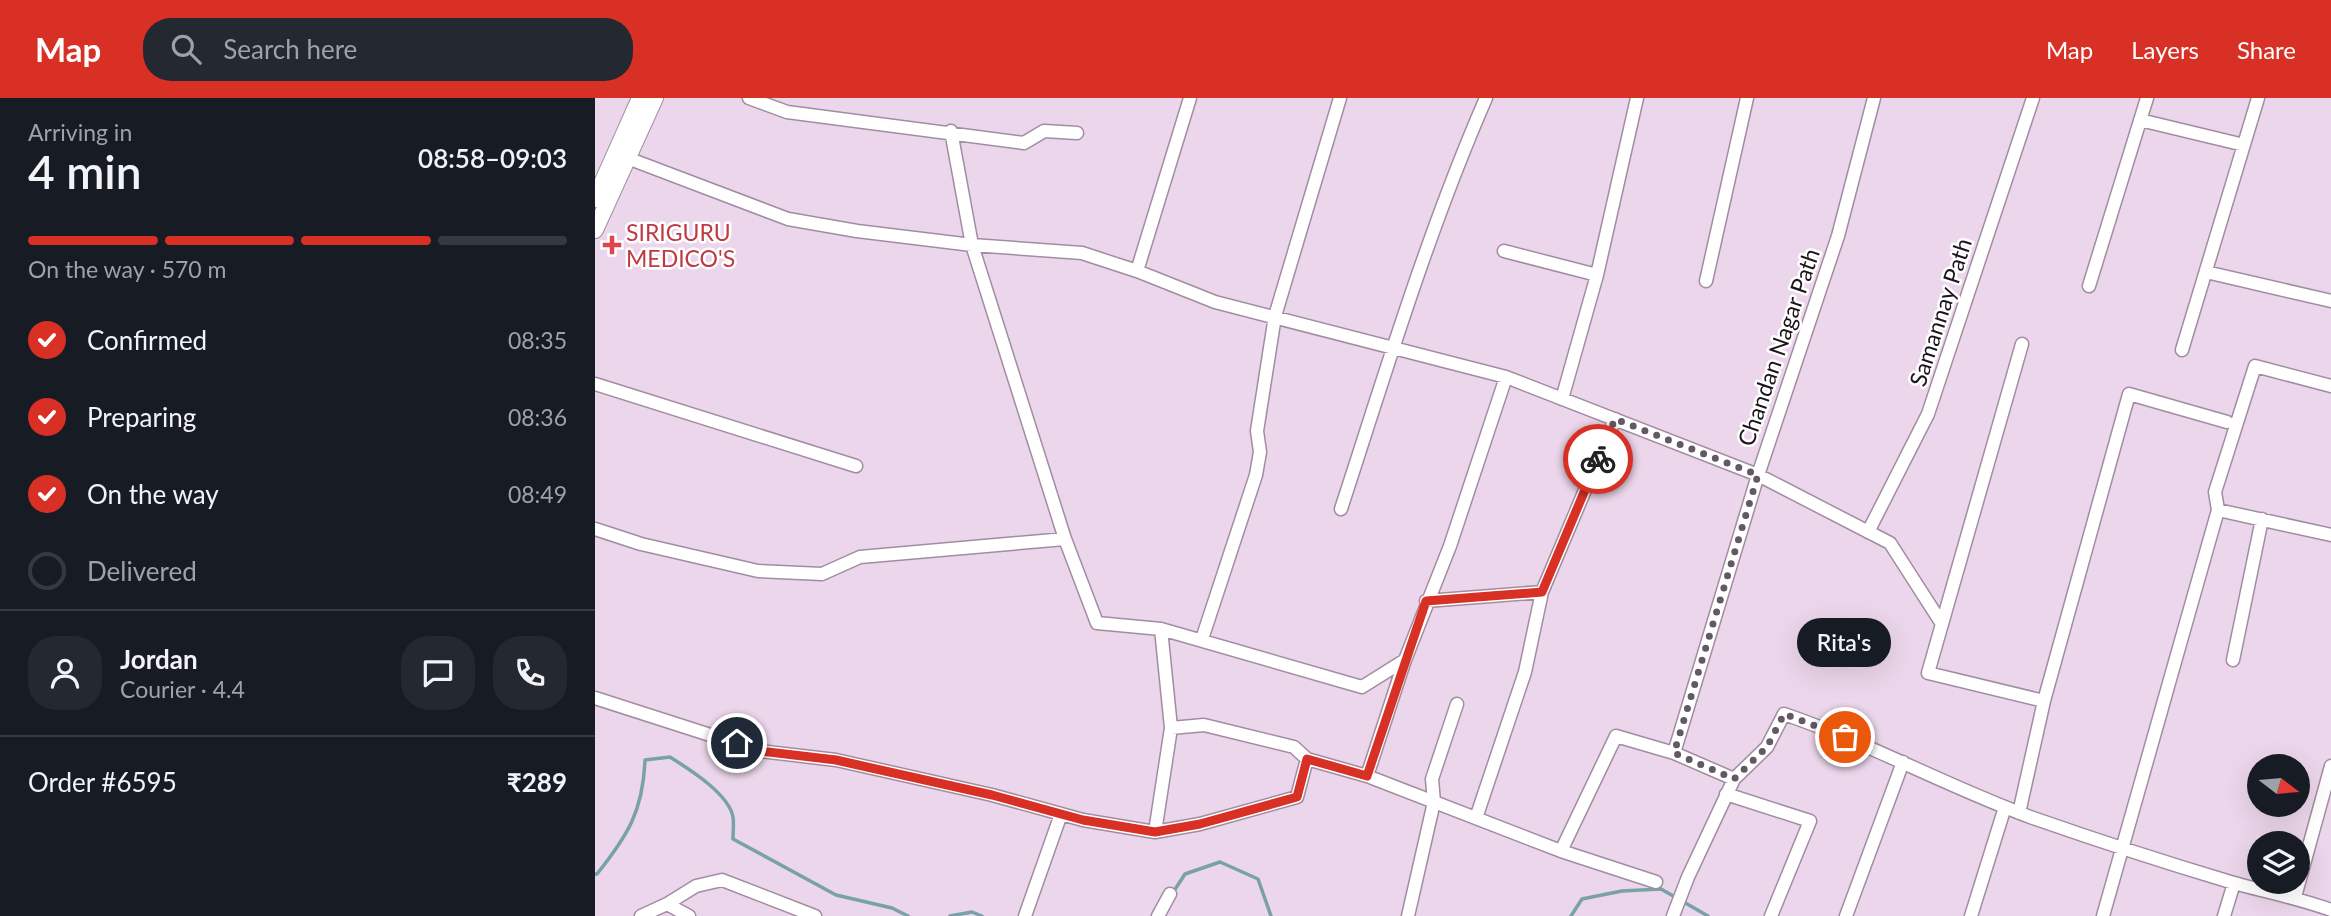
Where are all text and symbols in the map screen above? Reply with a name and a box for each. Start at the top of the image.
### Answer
search box [143,18,633,81]
text: Map [35,29,101,69]
icon: search [167,30,205,68]
text: Search here [223,33,357,65]
text: Map [2046,35,2093,64]
text: Layers [2131,35,2199,64]
text: Share [2237,35,2296,64]
text: Arriving in [28,118,132,146]
text: 08:58–09:03 [418,142,567,174]
text: 4 min [28,144,142,199]
place label: SIRIGURU MEDICO'S [626,218,735,272]
street label: Samannay Path [1903,234,1977,390]
marker: SIRIGURU MEDICO'S [604,237,620,253]
street label: Chandan Nagar Path [1731,245,1825,449]
text: On the way · 570 m [28,255,227,283]
icon: check [28,321,66,359]
text: Confirmed [87,324,207,356]
text: 08:35 [508,326,567,354]
icon: check [28,398,66,436]
text: Preparing [87,401,196,433]
text: 08:36 [508,403,567,431]
courier [1563,424,1633,494]
icon: bike [1579,440,1617,478]
icon: check [28,475,66,513]
text: On the way [87,478,219,510]
text: 08:49 [508,480,567,508]
text: Delivered [87,555,197,587]
callout: Rita's [1798,618,1892,667]
text: Rita's [1817,628,1871,656]
button: person [28,636,102,710]
button: chat [401,636,475,710]
button: phone [493,636,567,710]
text: Jordan [120,643,198,675]
text: Courier · 4.4 [120,675,245,703]
pin [1815,707,1875,767]
pin [707,713,767,773]
icon: bag [1826,718,1864,756]
icon: home [718,724,756,762]
north arrow [2247,754,2310,817]
map controls [2247,754,2310,894]
text: Order #6595 [28,766,177,798]
text: ₹289 [507,766,567,798]
button: layers [2247,831,2310,894]

